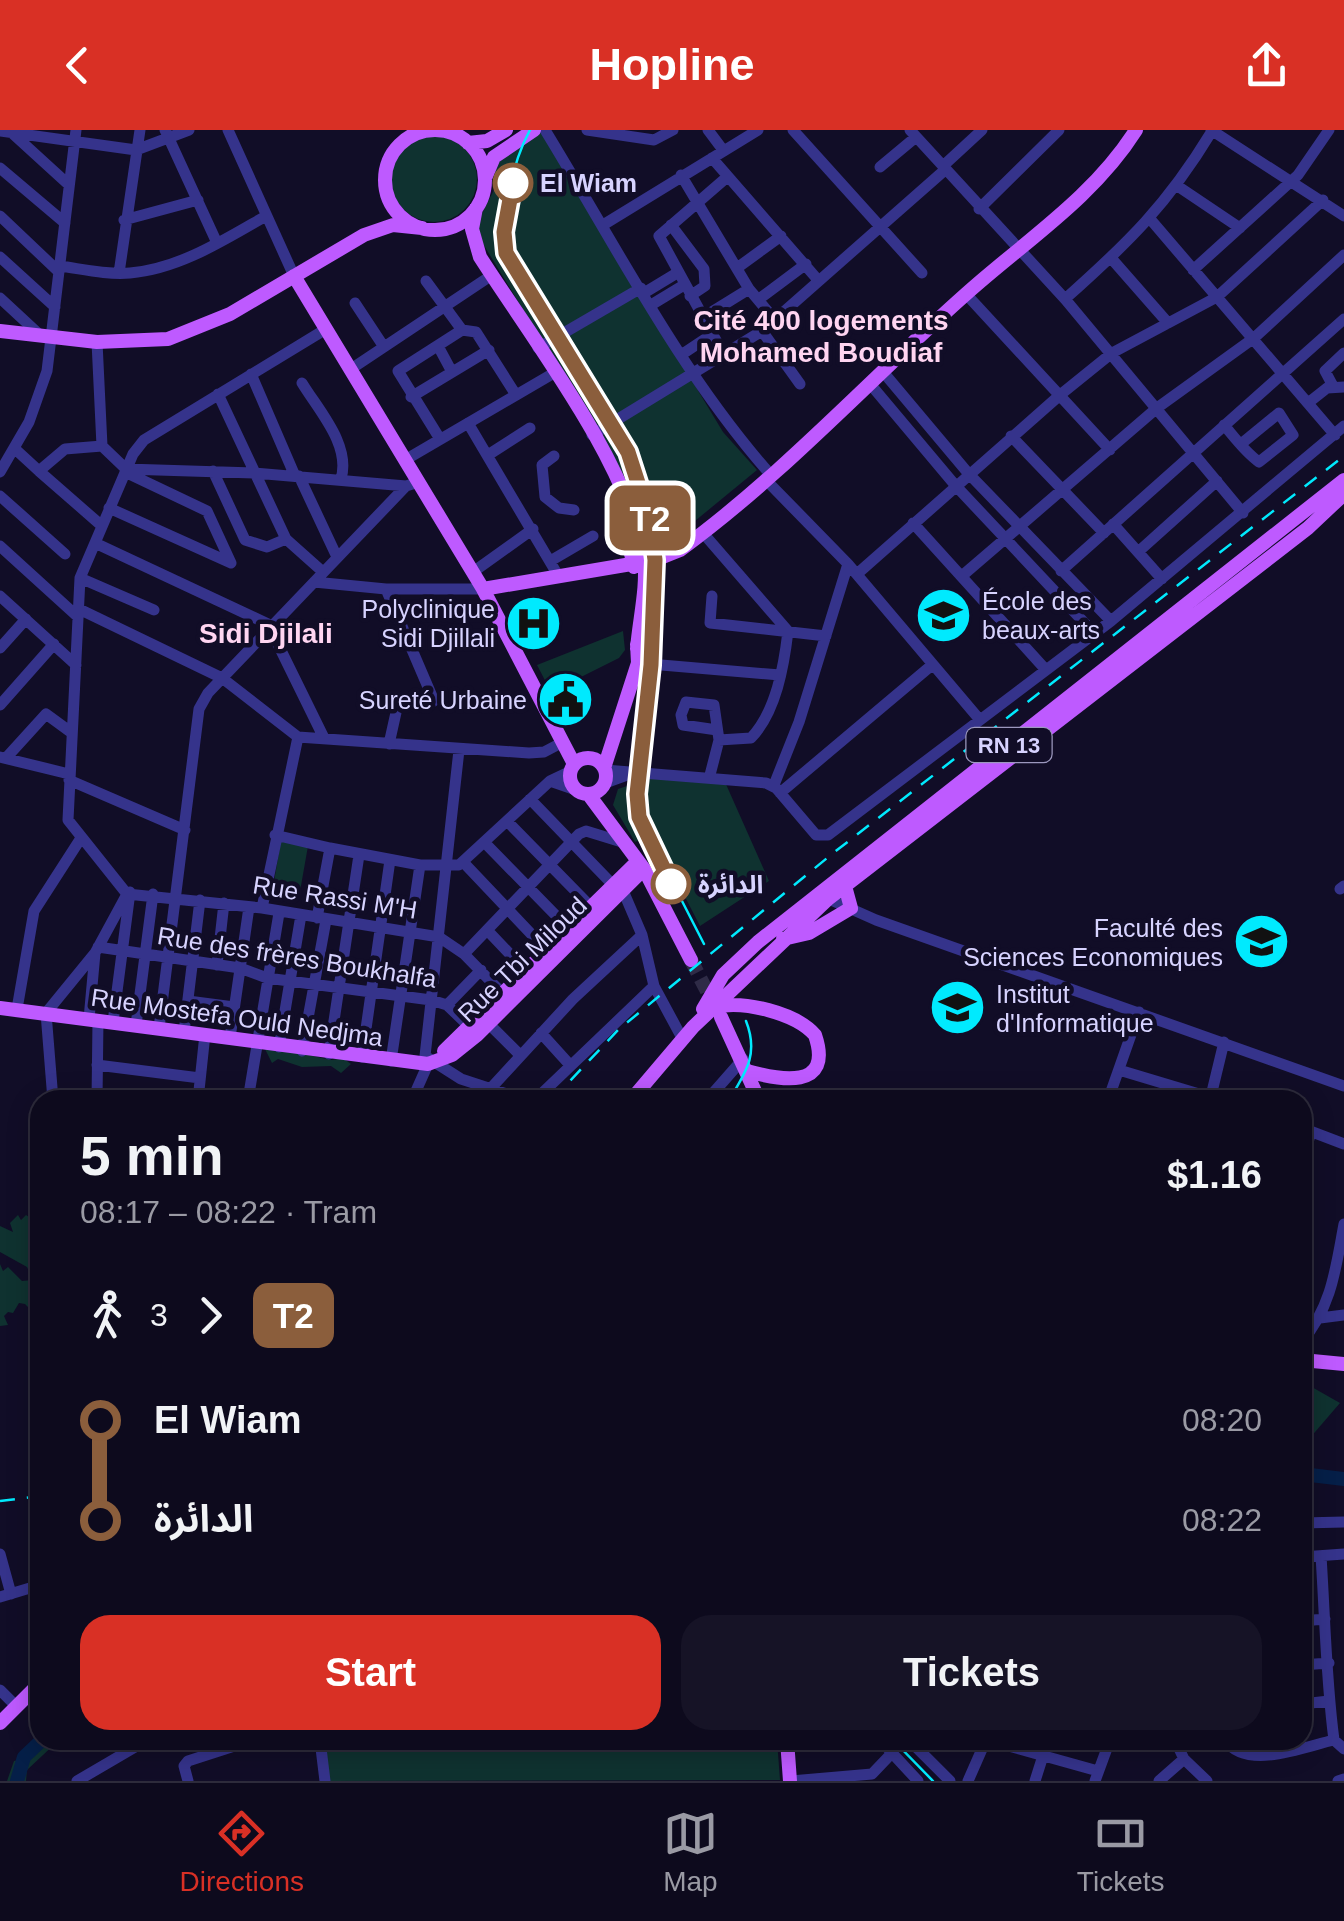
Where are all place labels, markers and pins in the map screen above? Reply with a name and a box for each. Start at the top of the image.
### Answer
marker: El Wiam [494,164,532,202]
place label: El Wiam [540,169,637,197]
school or university icon: École des beaux-arts [913,585,973,645]
place label: École des beaux-arts [982,587,1100,644]
hospital icon: Polyclinique Sidi Djillali [504,593,564,653]
place label: Polyclinique Sidi Djillali [362,595,495,652]
public building icon: Sureté Urbaine [536,670,596,730]
place label: Sureté Urbaine [359,686,527,714]
marker: الدائرة [652,865,690,903]
place label: الدائرة [698,870,763,899]
school or university icon: Faculté des Sciences Economiques [1232,912,1292,972]
place label: Faculté des Sciences Economiques [963,914,1223,971]
school or university icon: Institut d'Informatique [927,978,987,1038]
place label: Institut d'Informatique [996,980,1154,1037]

